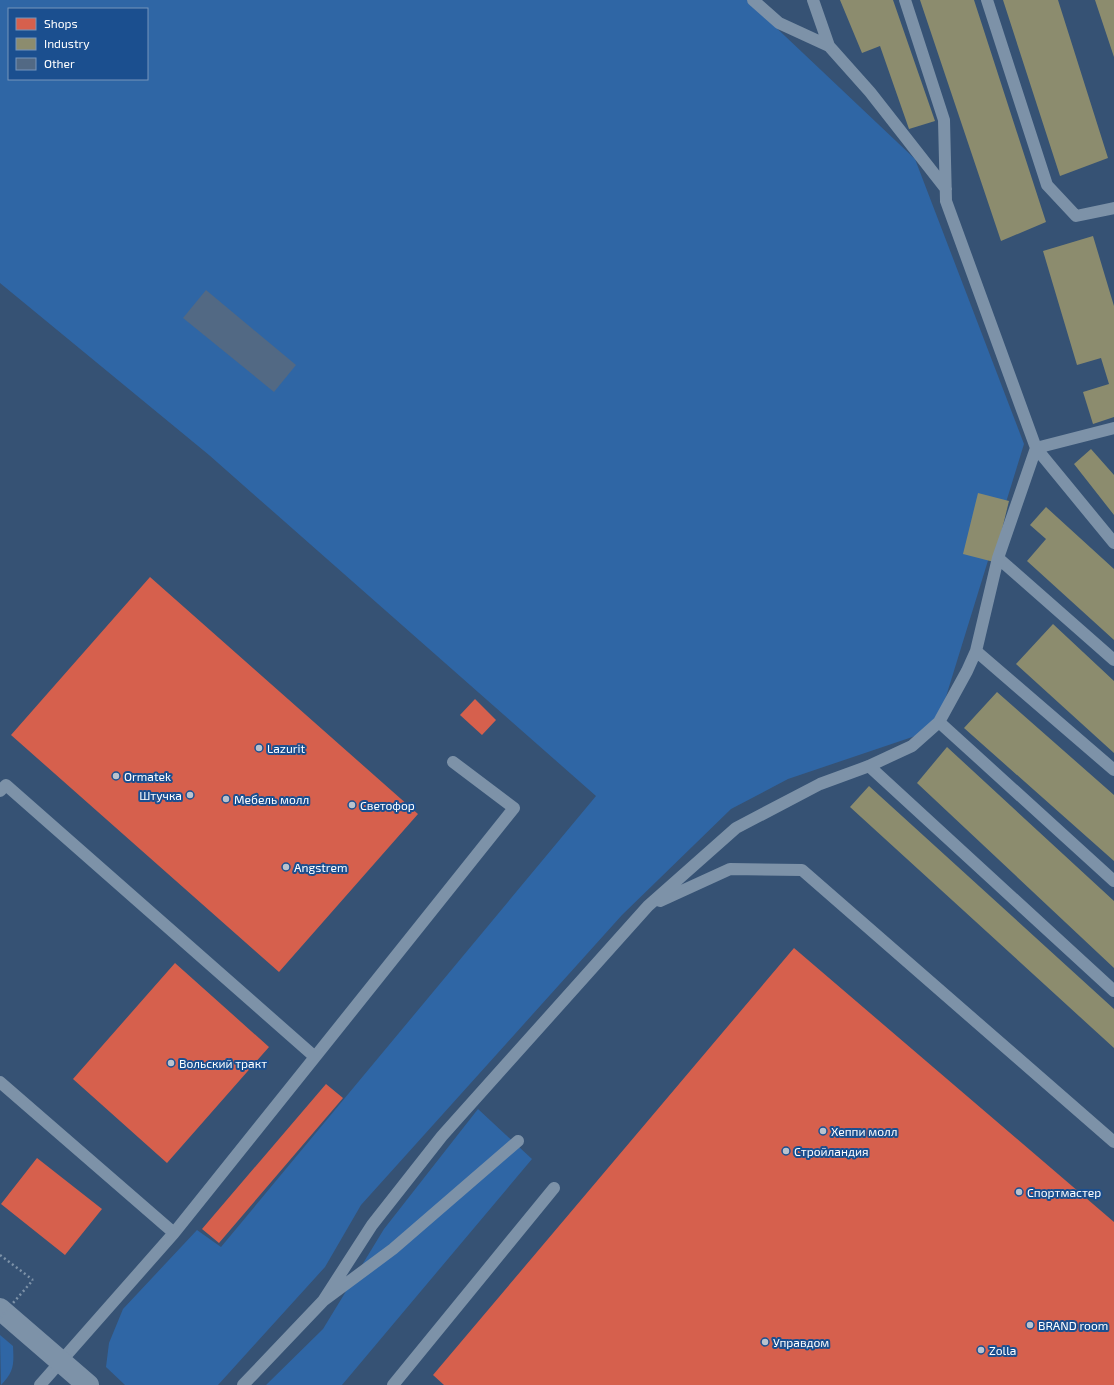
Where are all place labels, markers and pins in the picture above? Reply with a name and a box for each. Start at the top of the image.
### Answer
place label: Lazurit [267,741,306,755]
marker: Lazurit [254,743,264,753]
place label: Ormatek [124,769,171,783]
marker: Ormatek [111,771,121,781]
place label: Штучка [139,788,182,803]
marker: Штучка [185,790,195,800]
place label: Мебель молл [234,792,309,806]
marker: Мебель молл [221,794,231,804]
place label: Светофор [360,798,415,812]
marker: Светофор [347,800,357,810]
place label: Angstrem [294,860,347,874]
marker: Angstrem [281,862,291,872]
place label: Вольский тракт [179,1056,267,1070]
marker: Вольский тракт [166,1058,176,1068]
place label: Хеппи молл [831,1124,897,1138]
marker: Хеппи молл [818,1126,828,1136]
place label: Стройландия [794,1144,869,1158]
marker: Стройландия [781,1146,791,1156]
place label: Спортмастер [1027,1185,1101,1199]
marker: Спортмастер [1014,1187,1024,1197]
place label: BRAND room [1038,1318,1108,1332]
marker: BRAND room [1025,1320,1035,1330]
place label: Управдом [773,1335,829,1349]
marker: Управдом [760,1337,770,1347]
place label: Zolla [989,1343,1016,1357]
marker: Zolla [976,1345,986,1355]

